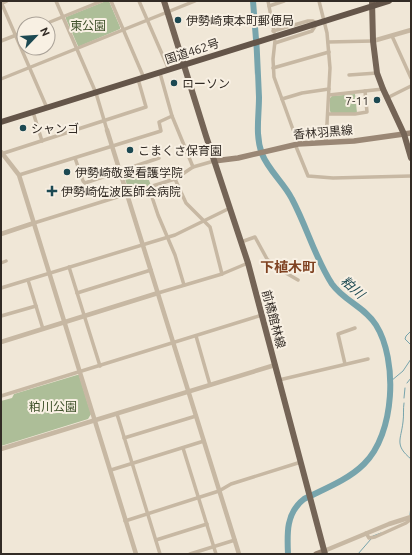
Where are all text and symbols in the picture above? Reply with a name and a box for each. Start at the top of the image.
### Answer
place label: 伊勢崎東本町郵便局 [186,14,294,27]
marker: 伊勢崎東本町郵便局 [173,15,183,25]
north arrow [16,16,56,56]
park label: 東公園 [70,19,106,32]
text: N [38,26,52,38]
street label: 国道462号 [163,36,221,66]
place label: ローソン [182,77,230,90]
marker: ローソン [169,78,179,88]
place label: 7-11 [345,94,369,107]
marker: 7-11 [372,95,382,105]
place label: シャンゴ [31,122,79,135]
marker: シャンゴ [18,123,28,133]
street label: 香林羽黒線 [293,123,353,141]
place label: こまくさ保育園 [138,144,222,157]
marker: こまくさ保育園 [125,145,135,155]
place label: 伊勢崎敬愛看護学院 [75,166,183,179]
marker: 伊勢崎敬愛看護学院 [62,167,72,177]
marker: 伊勢崎佐波医師会病院 [46,185,58,197]
place label: 伊勢崎佐波医師会病院 [61,185,181,198]
district label: 下植木町 [260,259,316,275]
water label: 粕川 [339,273,369,302]
street label: 前橋館林線 [260,288,288,350]
park label: 粕川公園 [29,400,77,413]

